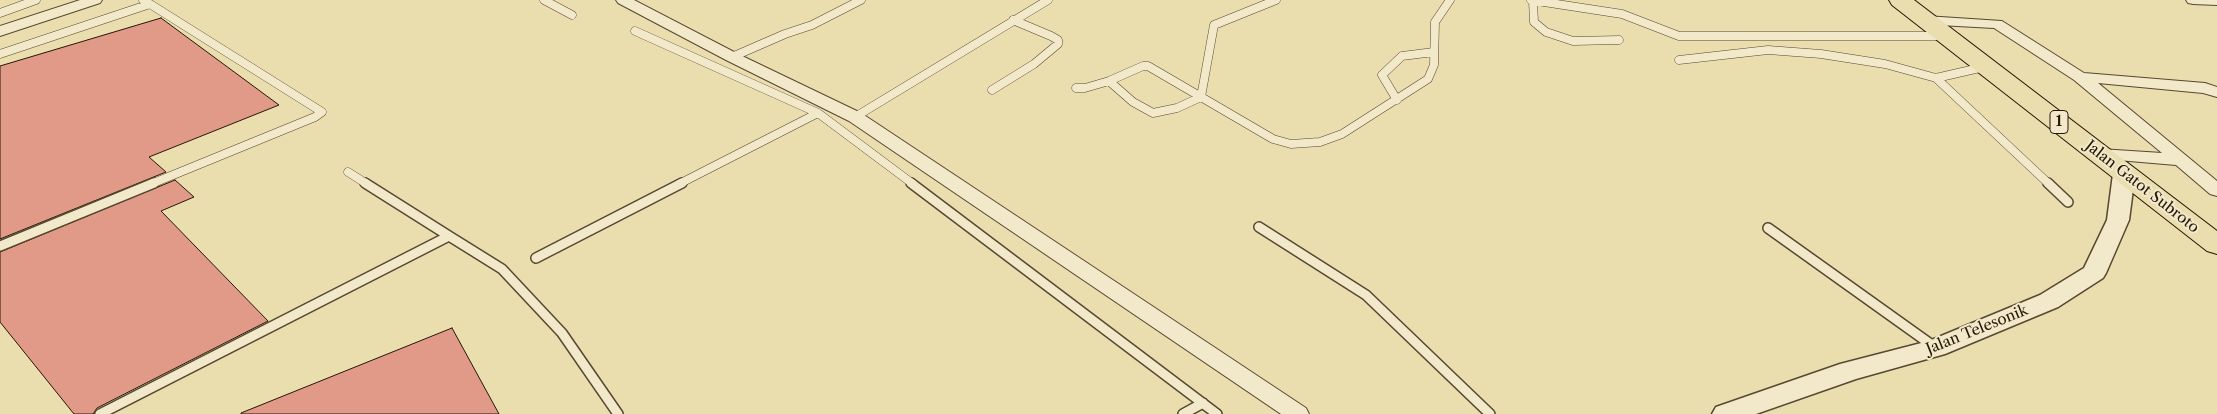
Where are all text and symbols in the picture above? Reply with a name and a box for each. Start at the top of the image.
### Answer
road number: 1 [2050,110,2068,134]
street label: Jalan Gatot Subroto [2081,137,2203,237]
street label: Jalan Telesonik [1923,301,2031,359]

